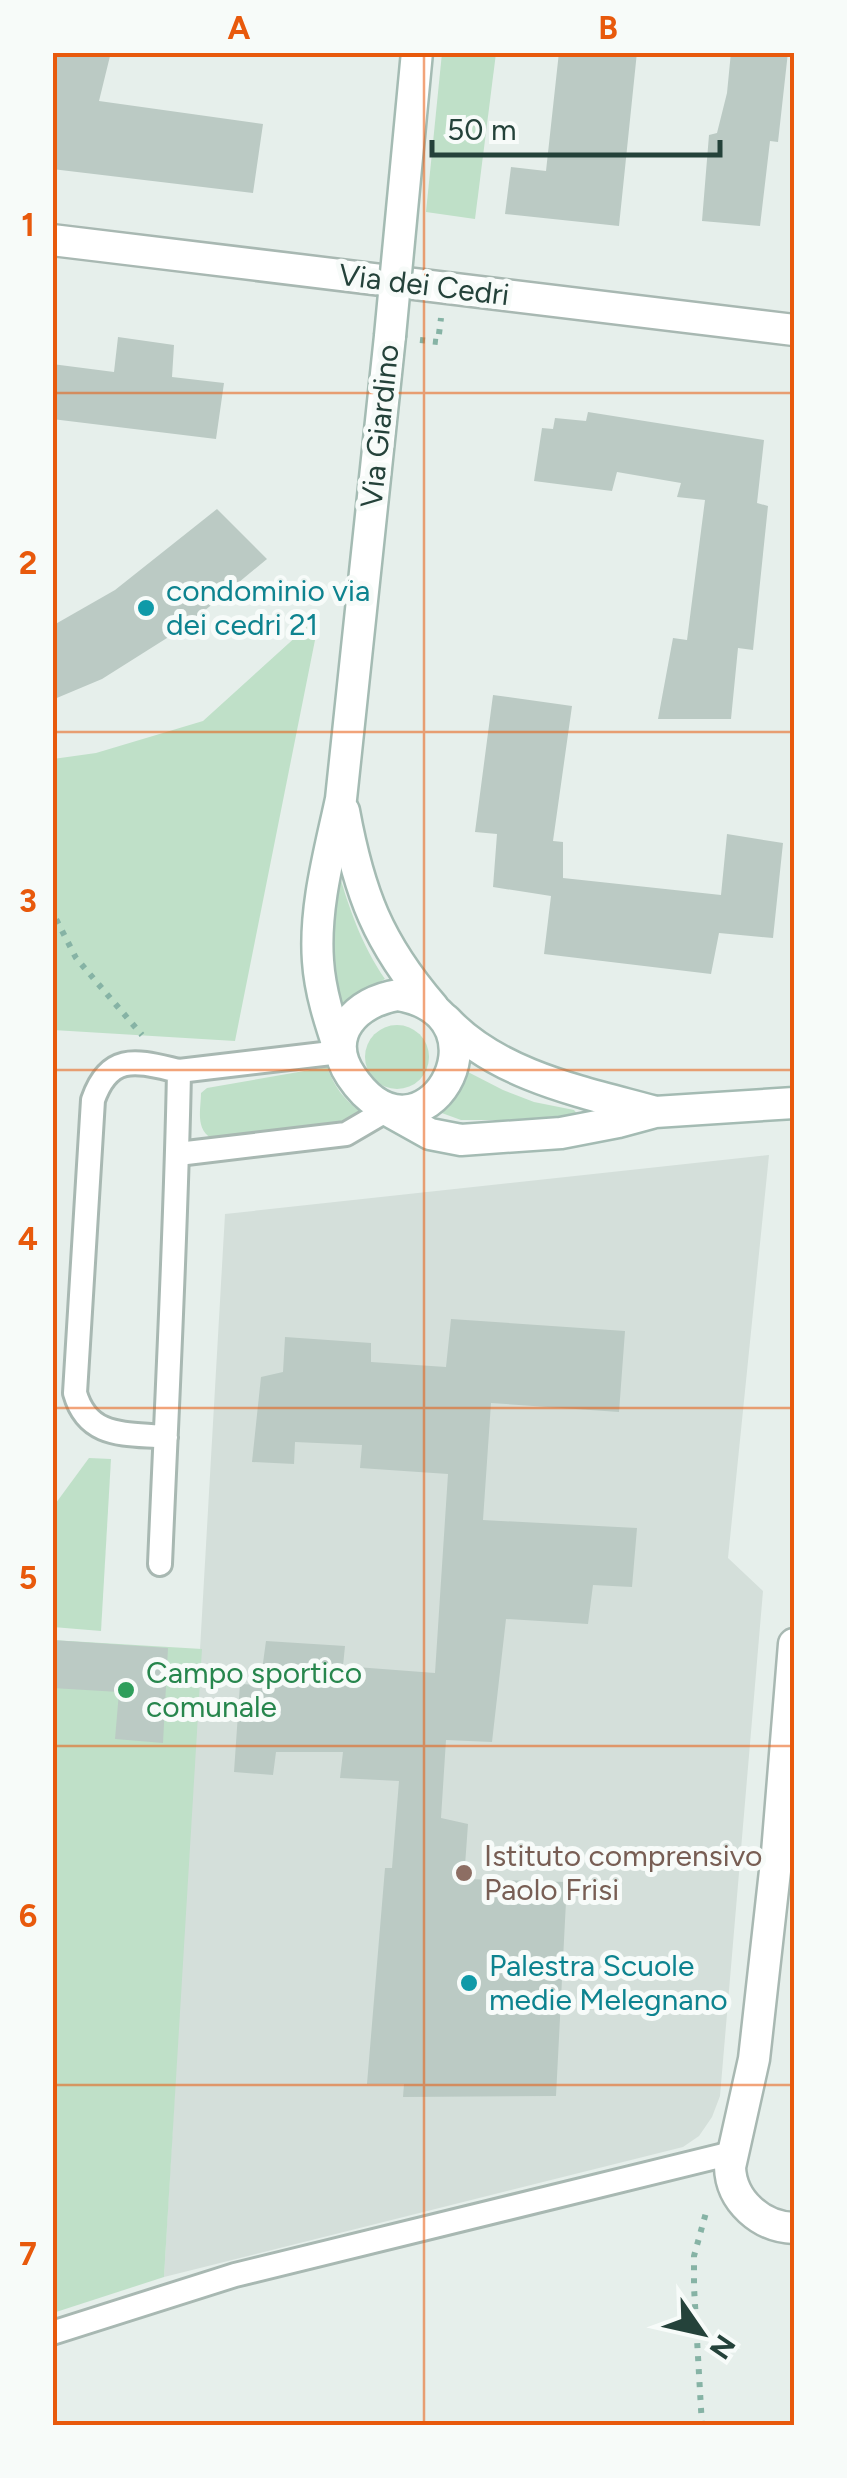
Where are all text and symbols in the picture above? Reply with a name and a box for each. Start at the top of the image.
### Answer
text: A [228,9,251,47]
text: B [598,9,618,47]
scale bar [432,95,720,157]
text: 50 m [447,111,516,148]
text: 1 [21,206,35,244]
street label: Via dei Cedri [337,256,511,313]
street label: Via Giardino [353,342,406,510]
text: 2 [19,544,37,582]
place label: condominio via dei cedri 21 [166,572,370,643]
marker: condominio via dei cedri 21 [135,597,157,619]
text: 3 [19,882,37,920]
text: 4 [18,1220,38,1258]
text: 5 [19,1559,37,1597]
place label: Campo sportico comunale [146,1654,362,1725]
marker: Campo sportico comunale [115,1679,137,1701]
place label: Istituto comprensivo Paolo Frisi [484,1837,762,1908]
marker: Istituto comprensivo Paolo Frisi [453,1862,475,1884]
text: 6 [19,1897,37,1935]
place label: Palestra Scuole medie Melegnano [489,1947,728,2018]
marker: Palestra Scuole medie Melegnano [458,1972,480,1994]
text: 7 [19,2235,37,2273]
north arrow [652,2283,752,2383]
text: N [703,2328,743,2365]

